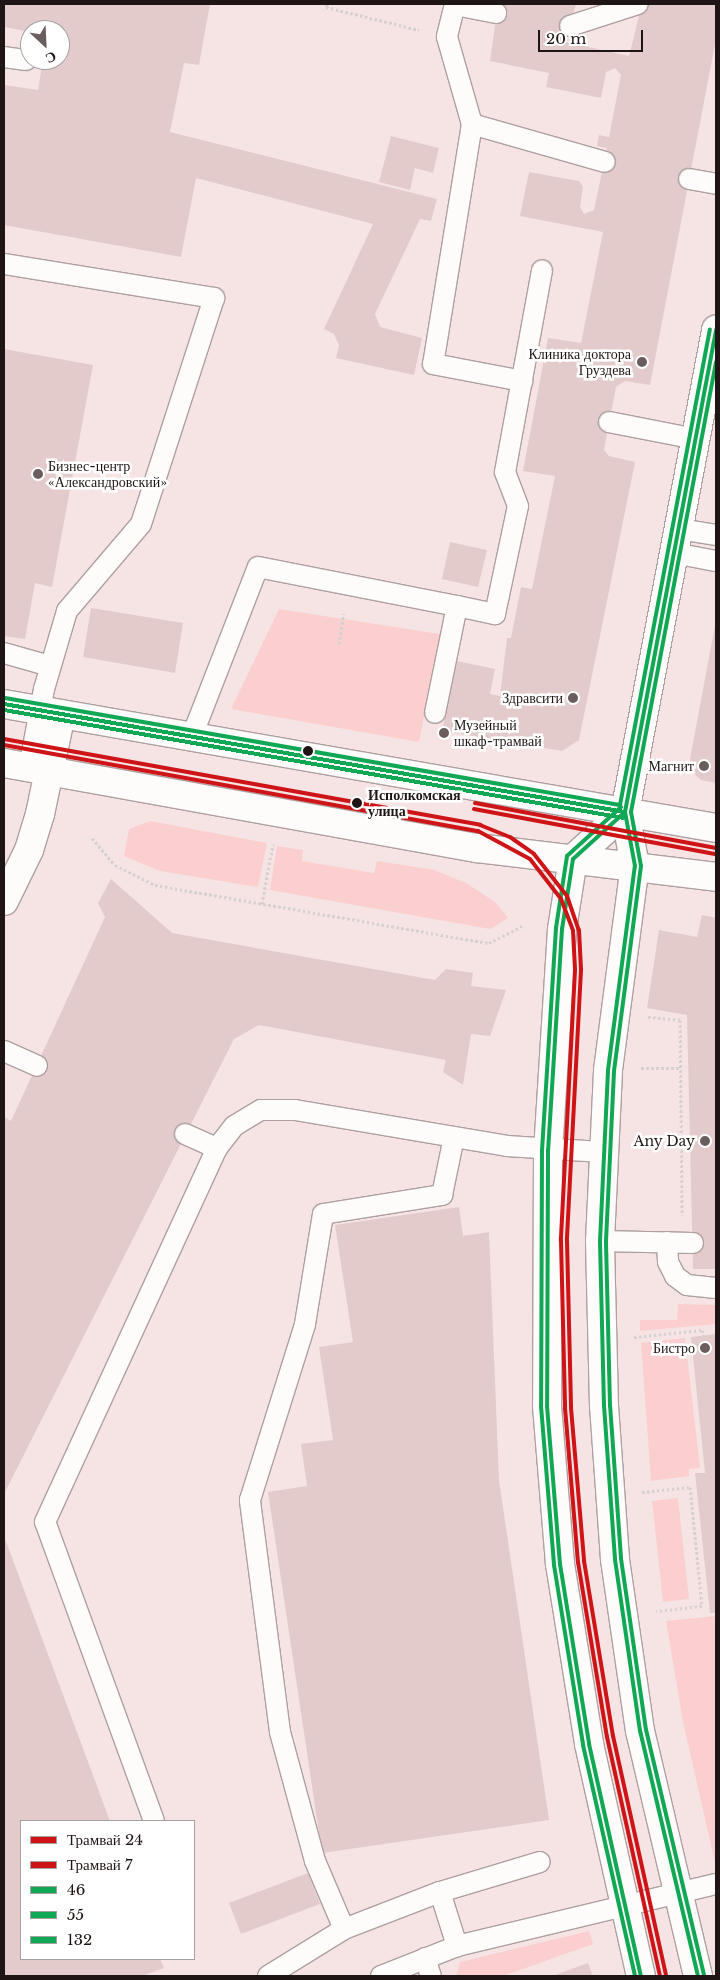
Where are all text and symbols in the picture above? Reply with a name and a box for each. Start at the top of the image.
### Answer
north arrow [20,20,70,70]
scale bar [540,20,645,52]
text: 20 m [546,29,586,48]
text: С [43,47,59,68]
place label: Клиника доктора Груздева [528,346,631,378]
marker: Клиника доктора Груздева [635,355,649,369]
place label: Бизнес-центр «Александровский» [48,458,167,491]
marker: Бизнес-центр «Александровский» [32,468,44,480]
place label: Здравсити [502,690,563,706]
marker: Здравсити [567,692,579,704]
place label: Музейный шкаф-трамвай [454,717,542,750]
marker: Музейный шкаф-трамвай [438,727,450,739]
unlabelled marker [303,746,313,756]
place label: Магнит [648,758,694,774]
marker: Магнит [698,760,710,772]
place label: Исполкомская улица [368,787,461,820]
marker: Исполкомская улица [350,796,364,810]
place label: Any Day [633,1133,695,1149]
marker: Any Day [699,1135,711,1147]
place label: Бистро [653,1340,695,1356]
marker: Бистро [699,1342,711,1354]
legend [20,1820,195,1960]
text: Трамвай 24 [67,1830,143,1849]
text: Трамвай 7 [67,1855,133,1874]
text: 46 [67,1880,85,1899]
text: 55 [67,1905,84,1924]
text: 132 [67,1930,92,1949]

